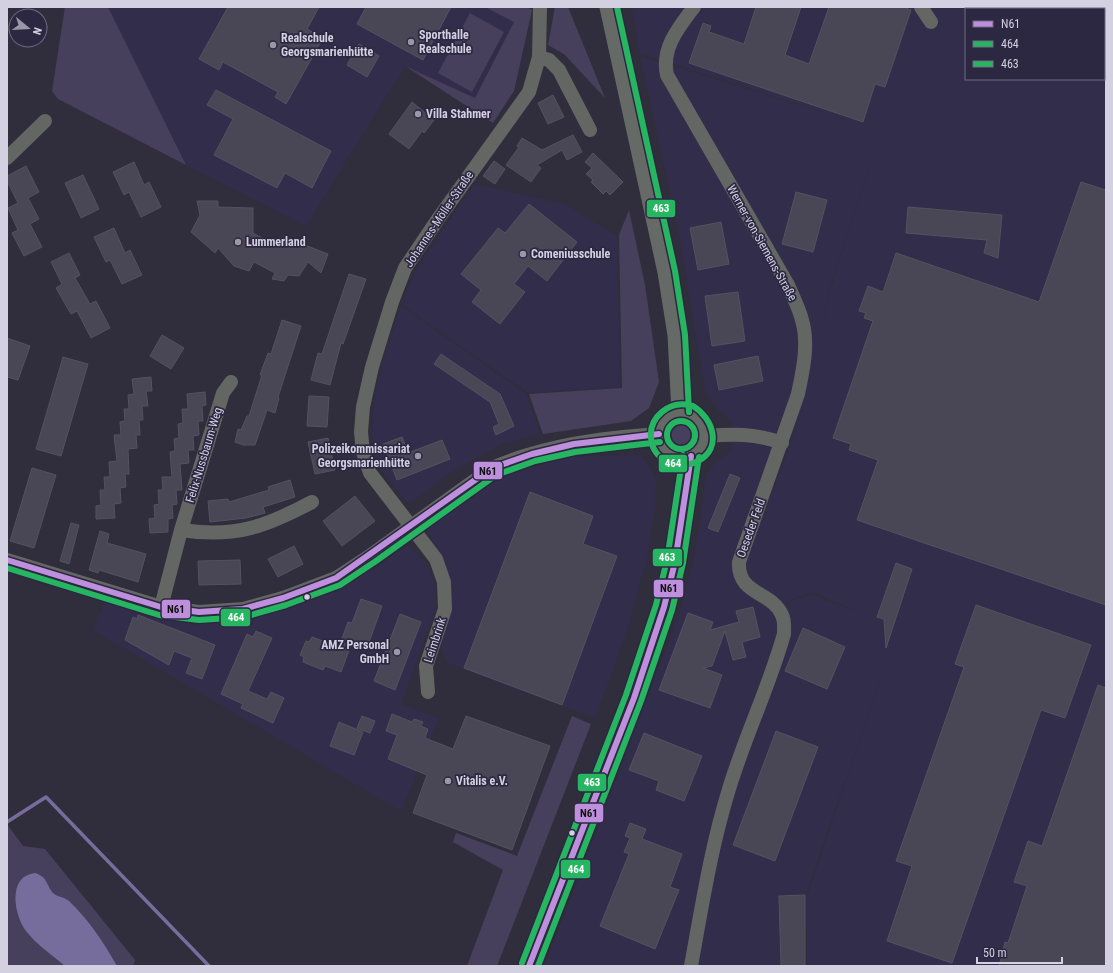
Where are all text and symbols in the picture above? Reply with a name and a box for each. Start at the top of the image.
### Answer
north arrow [8,8,48,48]
legend [965,8,1105,80]
text: N61 [1001,17,1020,31]
text: N [30,26,44,36]
place label: Sporthalle Realschule [419,28,472,56]
place label: Realschule Georgsmarienhütte [281,31,373,59]
marker: Sporthalle Realschule [406,37,416,47]
text: 464 [1001,37,1019,51]
marker: Realschule Georgsmarienhütte [268,40,278,50]
text: 463 [1001,57,1019,71]
place label: Villa Stahmer [426,107,491,121]
marker: Villa Stahmer [413,109,423,119]
street label: Johannes-Möller-Straße [402,168,477,270]
street label: Werner-von-Siemens-Straße [724,183,800,304]
line badge: 463 [646,199,676,218]
text: 463 [653,202,670,215]
place label: Lummerland [246,235,306,249]
marker: Lummerland [233,237,243,247]
place label: Comeniusschule [531,247,611,261]
marker: Comeniusschule [518,249,528,259]
street label: Felix-Nussbaum-Weg [183,405,225,504]
place label: Polizeikommissariat Georgsmarienhütte [312,442,410,470]
marker: Polizeikommissariat Georgsmarienhütte [413,451,423,461]
line badge: 464 [658,454,688,473]
text: 464 [665,457,682,470]
line badge: N61 [473,461,503,480]
text: N61 [479,465,497,478]
street label: Oeseder Feld [734,496,768,559]
line badge: 463 [652,548,683,567]
text: 463 [659,551,676,564]
line badge: N61 [653,579,684,598]
text: N61 [660,582,678,595]
unlabelled marker [302,592,312,602]
line badge: N61 [161,599,191,619]
text: N61 [167,603,185,616]
line badge: 464 [220,608,251,627]
text: 464 [228,611,245,624]
street label: Leimbrink [421,615,449,664]
place label: AMZ Personal GmbH [321,638,389,666]
marker: AMZ Personal GmbH [392,647,402,657]
line badge: 463 [577,773,607,792]
place label: Vitalis e.V. [456,774,508,788]
marker: Vitalis e.V. [443,776,453,786]
text: 463 [584,776,601,789]
line badge: N61 [574,803,604,823]
text: N61 [580,807,598,820]
unlabelled marker [567,828,577,838]
line badge: 464 [560,859,591,879]
text: 464 [568,863,585,876]
scale bar [977,939,1062,965]
text: 50 m [983,946,1007,960]

